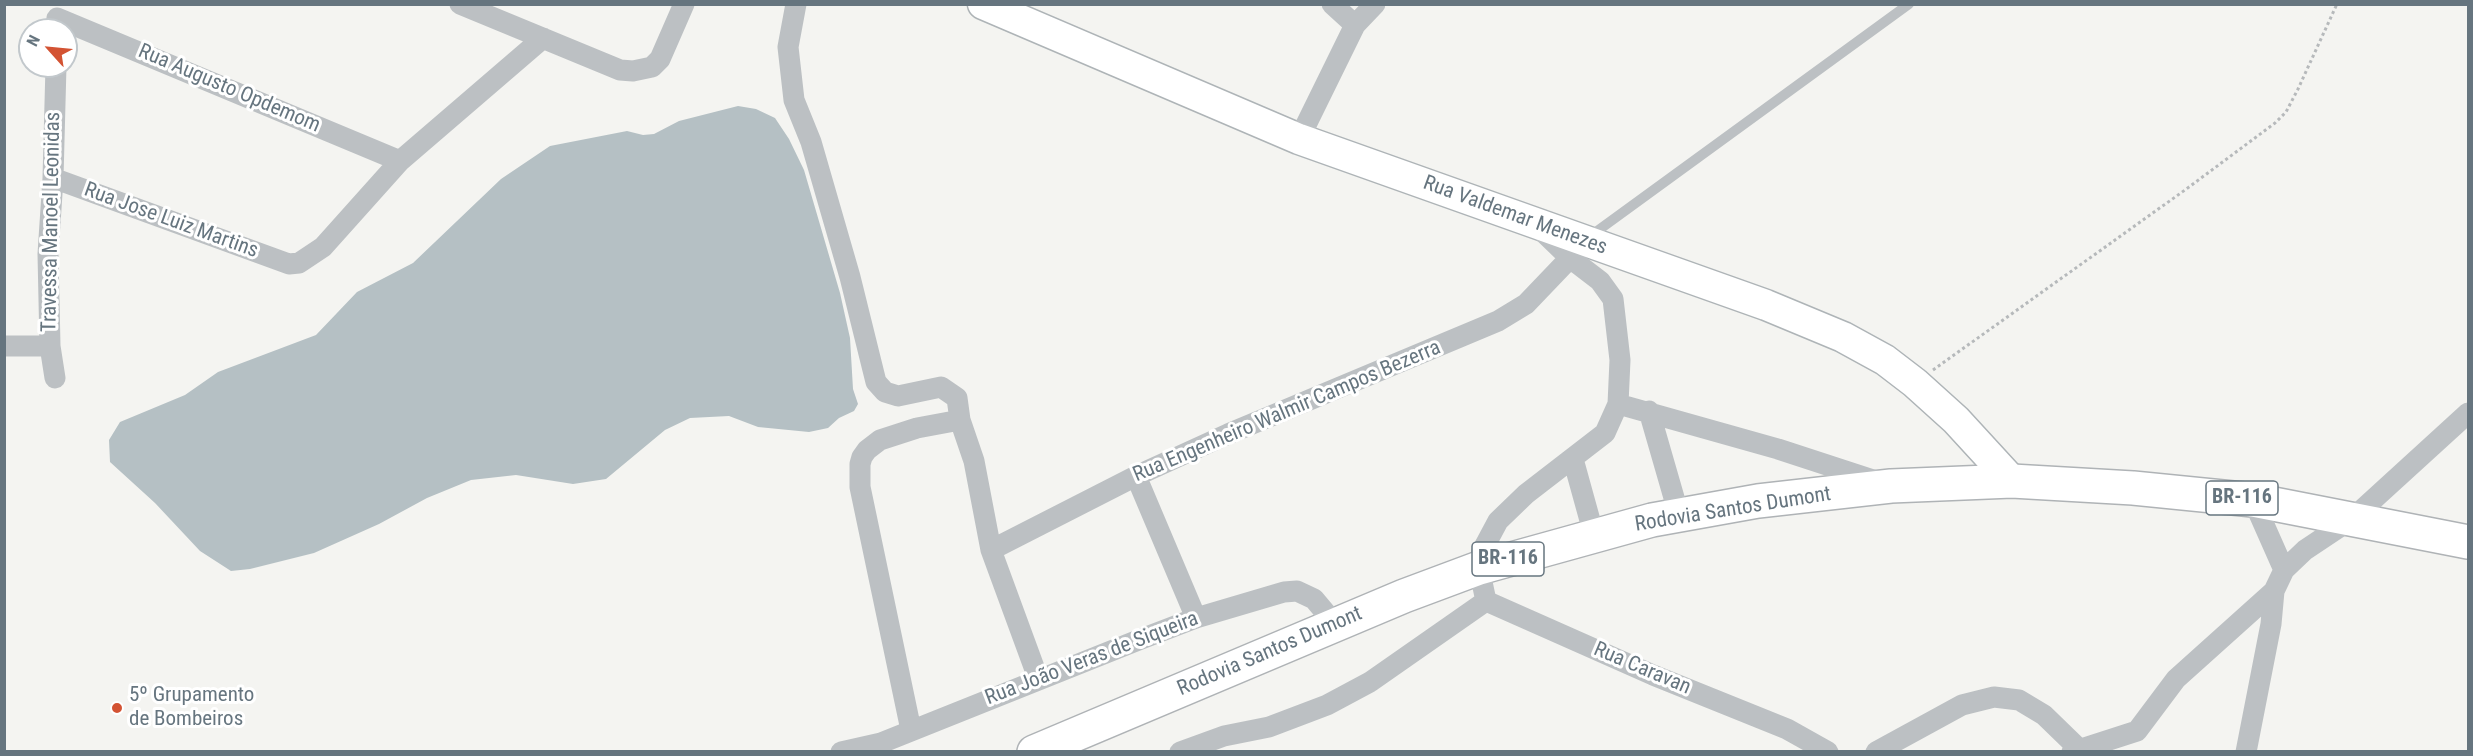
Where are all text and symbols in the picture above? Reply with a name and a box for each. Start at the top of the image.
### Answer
north arrow [18,18,78,78]
text: N [23,32,44,49]
street label: Rua Augusto Opdemom [134,39,324,139]
street label: Travessa Manoel Leonidas [37,112,67,332]
street label: Rua Valdemar Menezes [1420,171,1610,261]
street label: Rua Jose Luiz Martins [81,178,261,264]
street label: Rua Engenheiro Walmir Campos Bezerra [1129,336,1445,488]
road number: BR-116 [2206,481,2278,515]
street label: Rodovia Santos Dumont [1633,482,1833,538]
road number: BR-116 [1472,542,1544,576]
street label: Rodovia Santos Dumont [1174,602,1366,702]
street label: Rua João Veras de Siqueira [982,607,1202,711]
street label: Rua Caravan [1590,637,1694,701]
place label: 5º Grupamento de Bombeiros [129,683,254,733]
marker: 5º Grupamento de Bombeiros [110,701,124,715]

